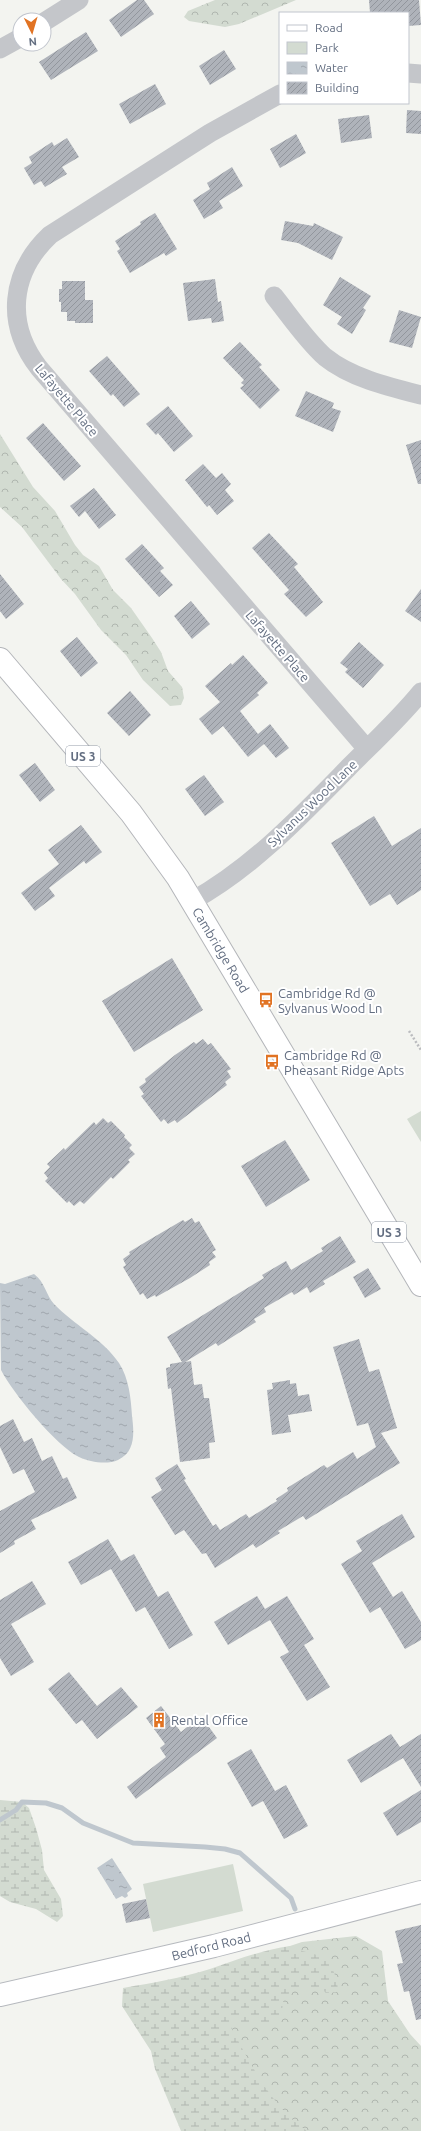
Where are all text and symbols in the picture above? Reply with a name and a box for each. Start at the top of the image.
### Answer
north arrow [12,12,52,52]
legend [279,12,409,104]
text: Road [315,21,343,34]
text: N [28,36,37,48]
text: Park [315,41,339,54]
text: Water [315,61,348,74]
text: Building [315,81,359,94]
street label: Lafayette Place [33,361,101,439]
street label: Lafayette Place [243,608,313,684]
road number: US 3 [66,746,100,766]
street label: Sylvanus Wood Lane [265,757,359,849]
street label: Cambridge Road [190,905,252,995]
place label: Cambridge Rd @ Sylvanus Wood Ln [278,986,382,1015]
bus stop icon: Cambridge Rd @ Sylvanus Wood Ln [257,991,275,1009]
place label: Cambridge Rd @ Pheasant Ridge Apts [284,1048,405,1077]
bus stop icon: Cambridge Rd @ Pheasant Ridge Apts [263,1053,281,1071]
road number: US 3 [372,1222,406,1242]
building icon: Rental Office [150,1711,168,1729]
place label: Rental Office [171,1713,248,1727]
street label: Bedford Road [170,1929,252,1963]

